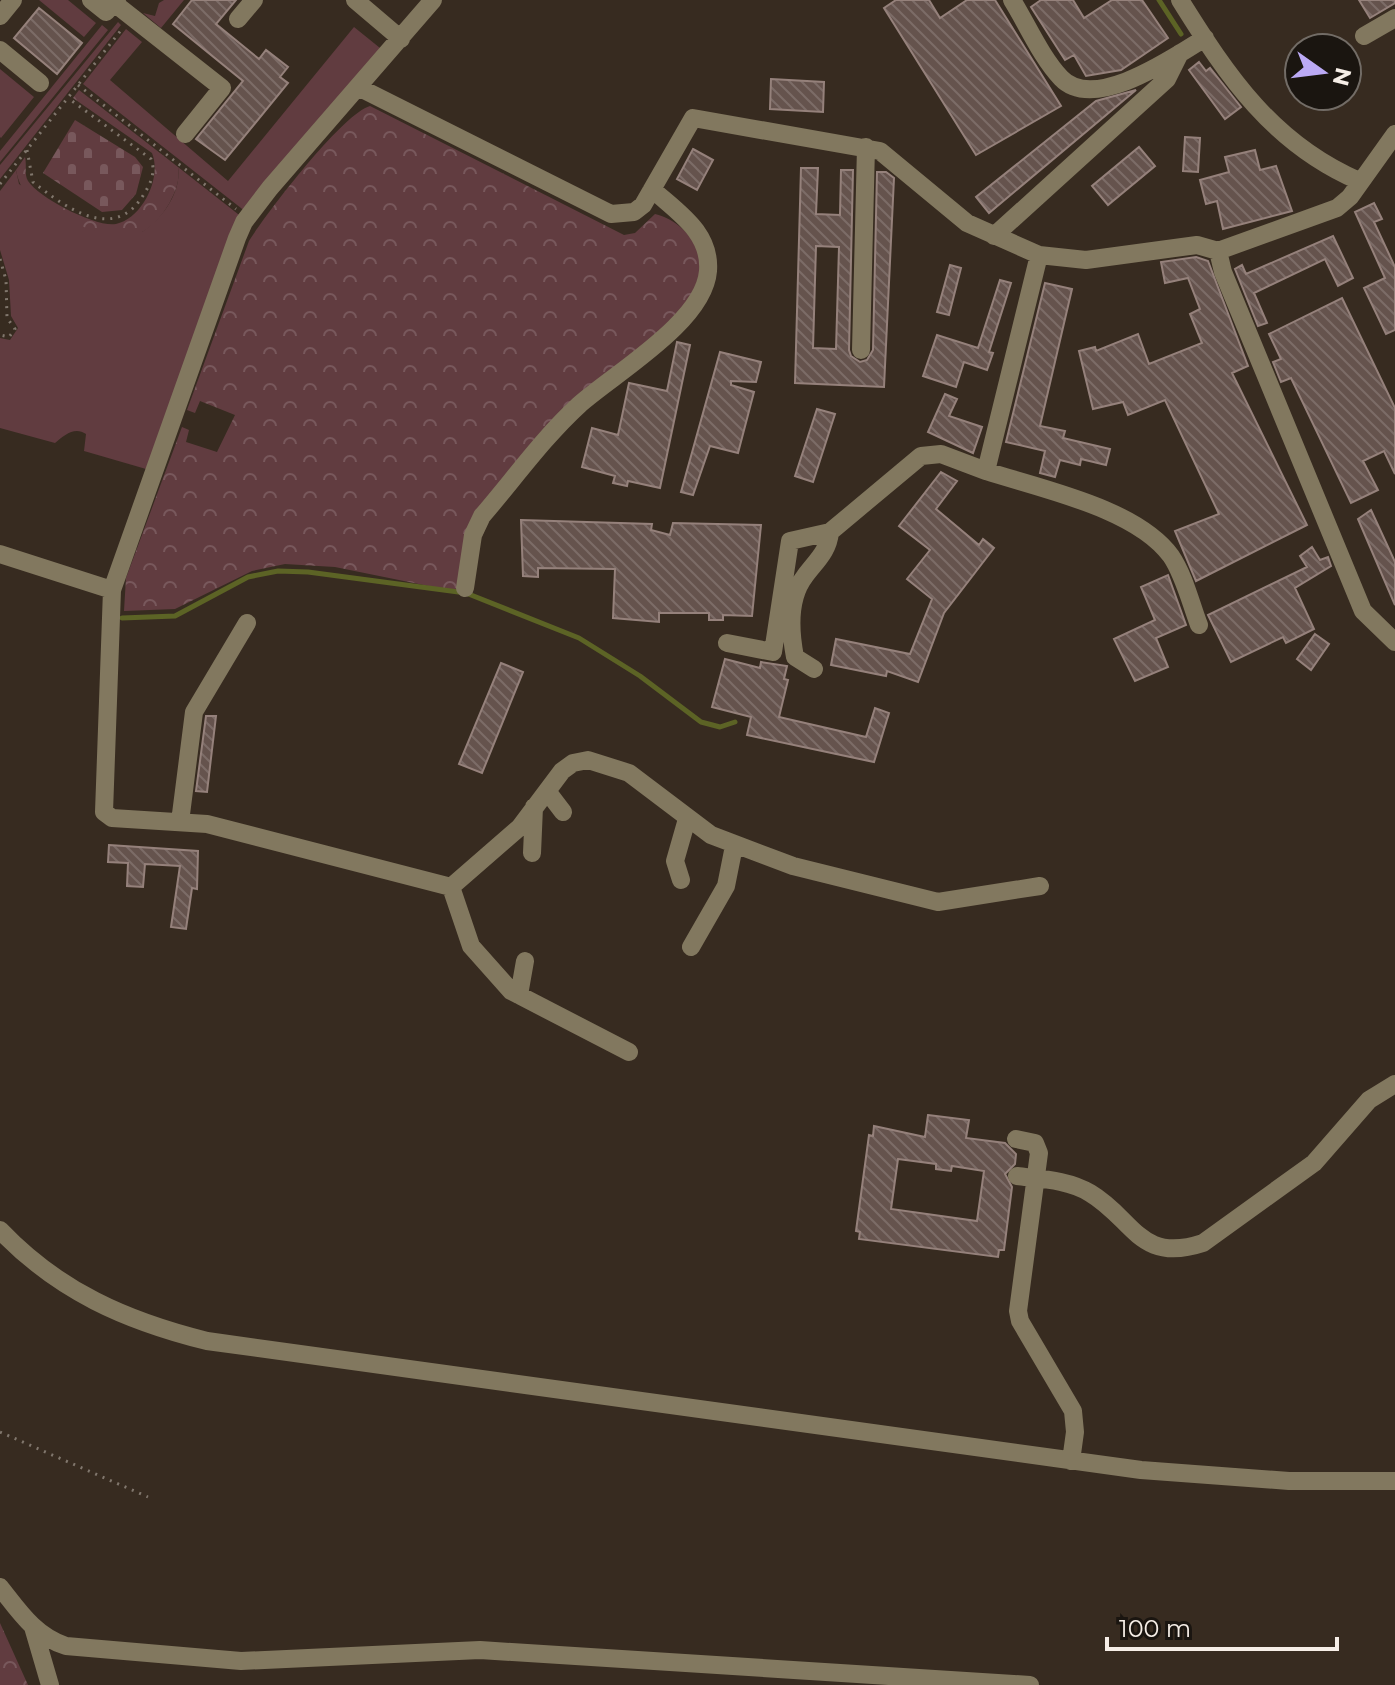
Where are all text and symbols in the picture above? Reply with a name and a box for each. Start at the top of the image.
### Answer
north arrow [1283,32,1363,112]
text: N [1327,65,1357,89]
scale bar [1107,1601,1337,1651]
text: 100 m [1119,1614,1191,1643]

